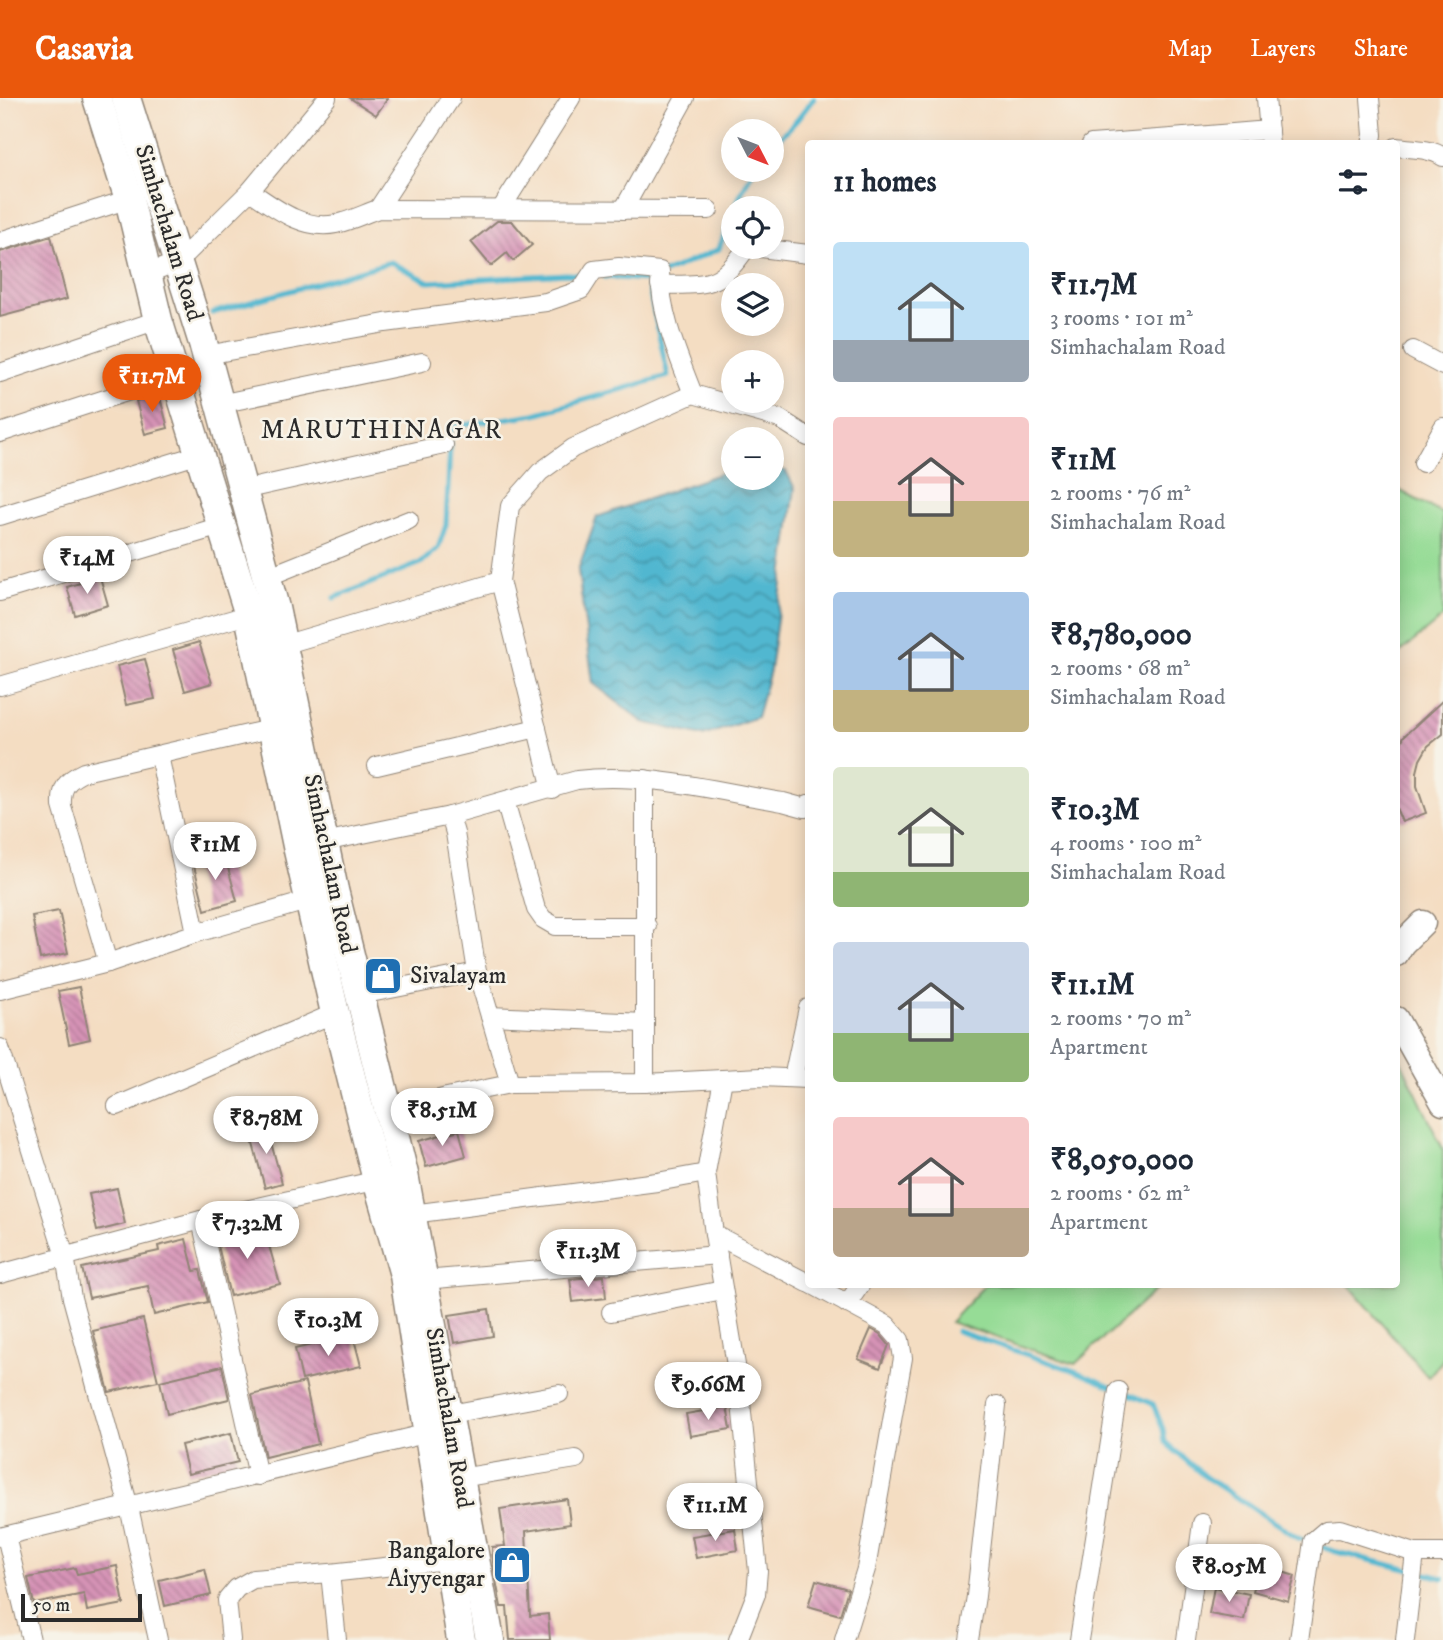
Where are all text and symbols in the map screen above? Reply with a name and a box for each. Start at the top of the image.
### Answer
text: Casavia [35,29,133,70]
text: Map [1168,34,1212,64]
text: Layers [1250,34,1316,64]
text: Share [1354,34,1408,64]
north arrow [721,119,784,182]
map controls [721,119,784,490]
street label: Simhachalam Road [128,141,210,325]
icon: filters [1334,163,1372,201]
text: 11 homes [833,164,937,201]
button: locate [721,196,784,259]
text: ₹11.7M [1050,267,1138,304]
icon: home [889,270,973,354]
button: layers [721,273,784,336]
text: 3 rooms · 101 m² [1050,304,1193,333]
text: Simhachalam Road [1050,333,1225,362]
button: + [721,350,784,413]
pin: ₹11.7M [95,354,209,414]
text: ₹11.7M [118,362,186,391]
district label: MARUTHINAGAR [261,414,503,447]
button: − [721,427,784,490]
text: ₹11M [1050,442,1117,479]
icon: home [889,445,973,529]
text: 2 rooms · 76 m² [1050,479,1190,508]
text: Simhachalam Road [1050,508,1225,537]
pin: ₹14M [46,536,128,596]
text: ₹14M [59,544,115,573]
text: ₹8,780,000 [1050,617,1192,654]
icon: home [889,620,973,704]
text: 2 rooms · 68 m² [1050,654,1190,683]
text: Simhachalam Road [1050,683,1225,712]
street label: Simhachalam Road [296,771,364,957]
text: ₹10.3M [1050,792,1140,829]
icon: home [889,795,973,879]
pin: ₹11M [174,822,256,882]
text: 4 rooms · 100 m² [1050,829,1202,858]
text: ₹11M [189,830,241,859]
text: Simhachalam Road [1050,858,1225,887]
shop icon: Sivalayam [362,955,404,997]
place label: Sivalayam [410,961,506,991]
text: ₹11.1M [1050,967,1135,1004]
icon: home [889,970,973,1054]
text: 2 rooms · 70 m² [1050,1004,1191,1033]
text: Apartment [1050,1033,1148,1062]
pin: ₹8.51M [385,1088,499,1148]
pin: ₹8.78M [209,1096,323,1156]
text: ₹8.51M [407,1096,477,1125]
text: ₹8.78M [229,1104,303,1133]
text: ₹8,050,000 [1050,1142,1194,1179]
icon: home [889,1145,973,1229]
text: 2 rooms · 62 m² [1050,1179,1190,1208]
pin: ₹7.32M [190,1202,304,1261]
text: Apartment [1050,1208,1148,1237]
text: ₹7.32M [211,1209,283,1238]
pin: ₹11.3M [531,1230,645,1289]
text: ₹11.3M [555,1237,621,1266]
pin: ₹10.3M [271,1298,385,1358]
text: ₹10.3M [294,1306,362,1335]
street label: Simhachalam Road [418,1325,480,1511]
pin: ₹9.66M [651,1362,765,1422]
text: ₹9.66M [670,1370,746,1399]
pin: ₹11.1M [658,1484,772,1543]
text: ₹11.1M [683,1491,747,1520]
place label: Bangalore Aiyyengar [387,1536,485,1594]
shop icon: Bangalore Aiyyengar [491,1544,533,1586]
pin: ₹8.05M [1172,1544,1286,1604]
text: ₹8.05M [1192,1552,1266,1581]
scale bar [21,1591,142,1623]
text: 50 m [32,1594,70,1617]

